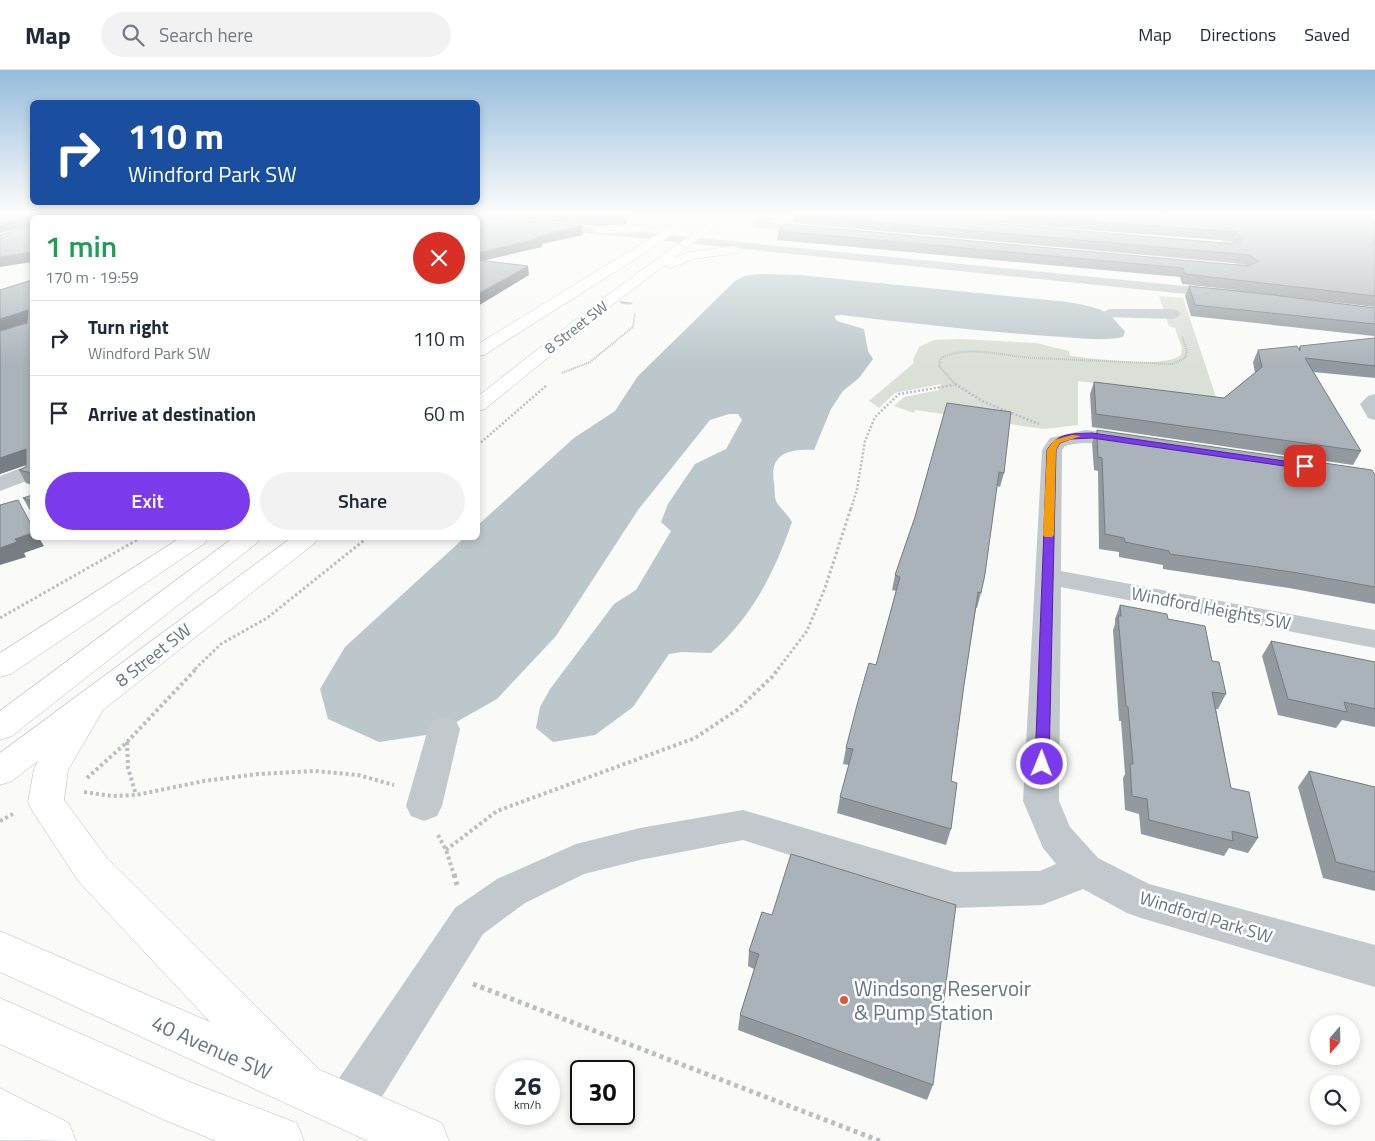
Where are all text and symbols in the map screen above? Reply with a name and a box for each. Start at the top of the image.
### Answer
search box [101,12,451,57]
text: Map [25,17,71,53]
text: Search here [159,20,253,49]
icon: search [119,21,147,49]
text: Map [1138,21,1172,48]
text: Directions [1200,21,1276,48]
text: Saved [1304,21,1350,48]
text: 110 m [128,109,224,163]
icon: right [45,120,110,185]
text: Windford Park SW [128,157,297,191]
text: 1 min [45,223,117,269]
button: close [413,232,465,284]
text: 170 m · 19:59 [45,265,139,289]
street label: 8 Street SW [539,295,613,359]
text: Turn right [88,312,169,341]
icon: right [45,324,73,352]
text: 110 m [413,324,465,353]
text: Windford Park SW [88,341,211,365]
icon: arrive [45,399,73,427]
text: Arrive at destination [88,399,256,428]
text: 60 m [424,399,465,428]
pin [1284,445,1326,487]
icon: arrive [1291,452,1319,480]
button: Exit [45,472,250,530]
button: Share [260,472,465,530]
street label: Windford Heights SW [1129,579,1293,637]
street label: 8 Street SW [109,617,197,693]
position arrow [1015,737,1067,789]
street label: Windford Park SW [1136,884,1276,950]
place label: Windsong Reservoir & Pump Station [854,972,1031,1028]
marker: Windsong Reservoir & Pump Station [838,994,850,1006]
street label: 40 Avenue SW [147,1006,277,1088]
north arrow [1310,1015,1360,1065]
map controls [1310,1015,1360,1125]
speed limit sign: 30 [570,1060,635,1125]
text: 26 [513,1067,542,1105]
button: search [1310,1075,1360,1125]
text: km/h [514,1095,541,1114]

